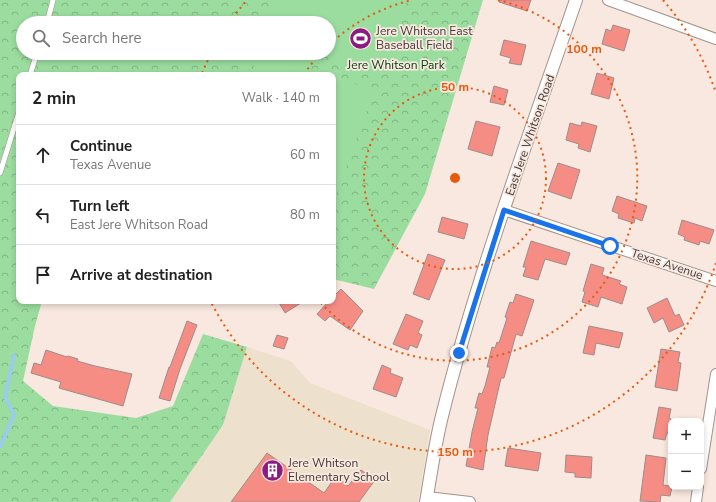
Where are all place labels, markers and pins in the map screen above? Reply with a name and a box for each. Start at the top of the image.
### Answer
place label: Jere Whitson East Baseball Field [375,23,473,53]
sports icon: Jere Whitson East Baseball Field [348,25,374,51]
centre of rings [448,171,462,185]
place label: Jere Whitson Elementary School [287,455,390,485]
building icon: Jere Whitson Elementary School [260,457,286,483]

